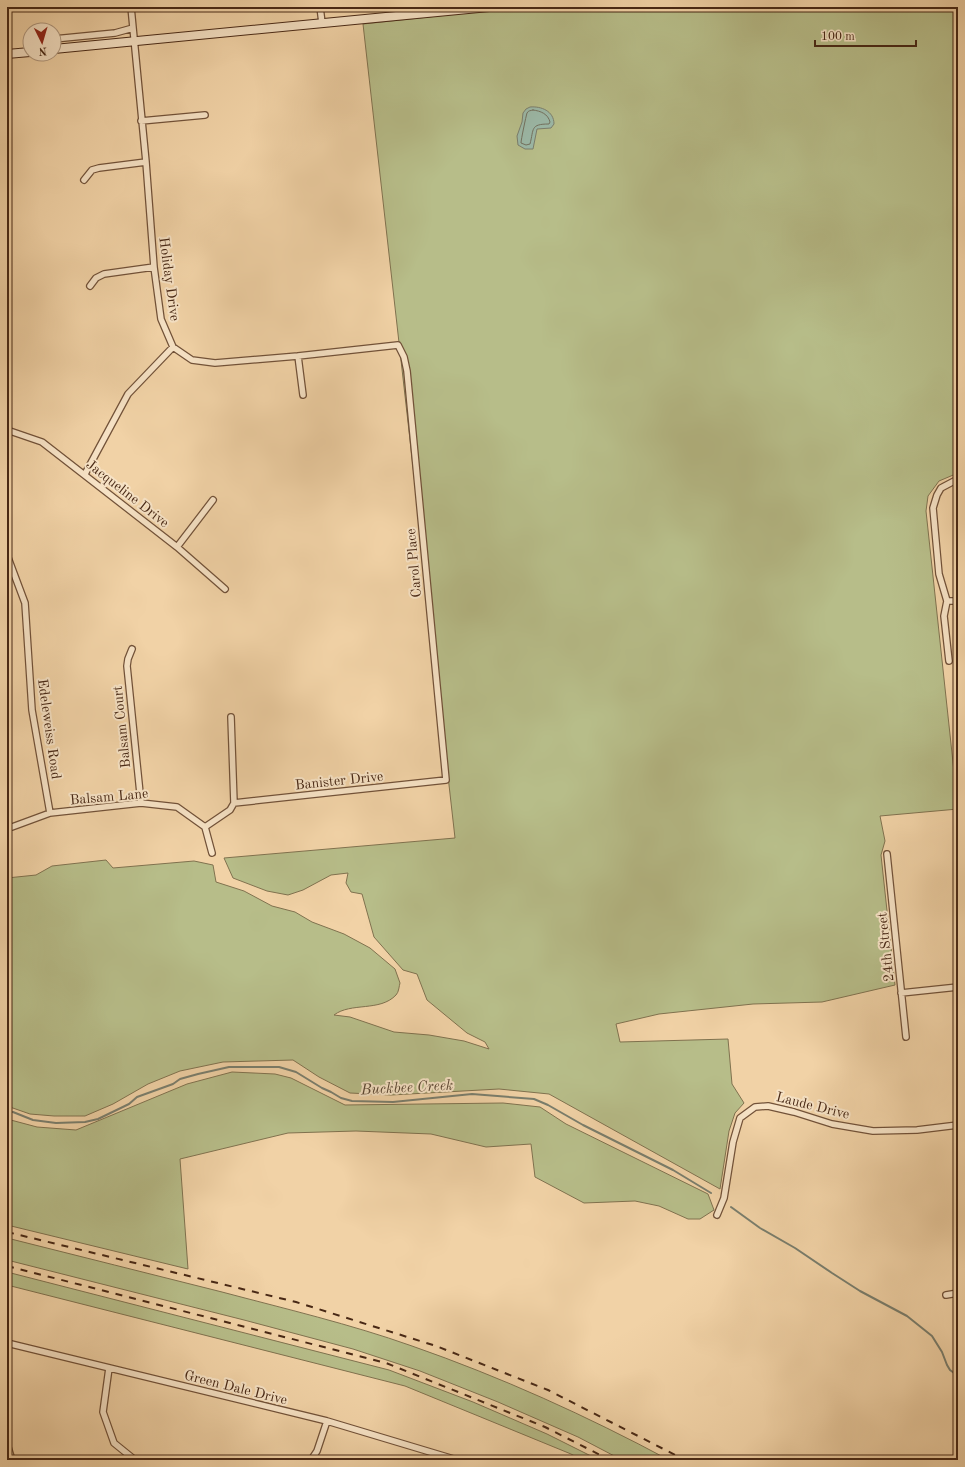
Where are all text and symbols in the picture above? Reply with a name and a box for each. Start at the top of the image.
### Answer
north arrow [22,22,62,62]
scale bar [815,22,916,48]
text: 100 m [821,31,855,43]
text: N [37,45,47,56]
street label: Holiday Drive [156,236,182,322]
street label: Jacqueline Drive [83,457,171,530]
street label: Carol Place [404,528,424,598]
street label: Edeleweiss Road [35,678,63,780]
street label: Balsam Court [111,685,133,769]
street label: Banister Drive [294,769,384,793]
street label: Balsam Lane [69,787,149,807]
street label: 24th Street [875,911,897,982]
water label: Buckbee Creek [360,1079,454,1098]
street label: Laude Drive [775,1090,851,1122]
street label: Green Dale Drive [183,1368,289,1408]

